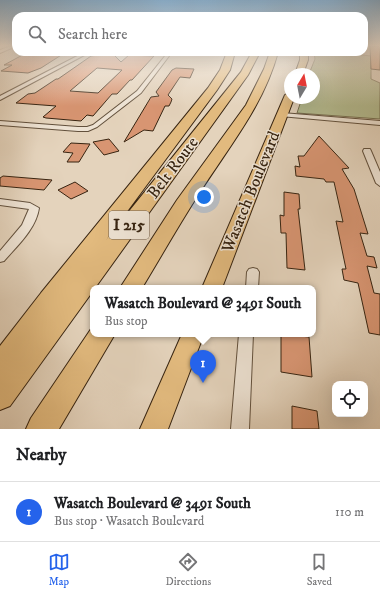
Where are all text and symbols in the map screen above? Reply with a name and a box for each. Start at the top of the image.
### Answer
search box [12,12,368,56]
icon: search [26,23,48,45]
text: Search here [58,25,127,44]
north arrow [284,68,320,104]
street label: Wasatch Boulevard [216,128,286,257]
street label: Belt Route [143,133,203,203]
your location [194,187,214,207]
road number: I 215 [109,211,149,239]
popup [90,285,316,337]
text: Wasatch Boulevard @ 3491 South [105,294,301,313]
text: Bus stop [105,313,148,329]
pin: 1 [190,350,216,383]
map controls [332,381,368,417]
button: locate [332,381,368,417]
text: Nearby [16,444,66,466]
text: Wasatch Boulevard @ 3491 South [54,494,251,513]
text: 1 [27,504,31,520]
text: 110 m [335,504,364,520]
text: Bus stop · Wasatch Boulevard [54,513,204,529]
tab: Map [48,551,70,589]
tab: Directions [166,551,211,589]
tab: Saved [307,551,332,589]

